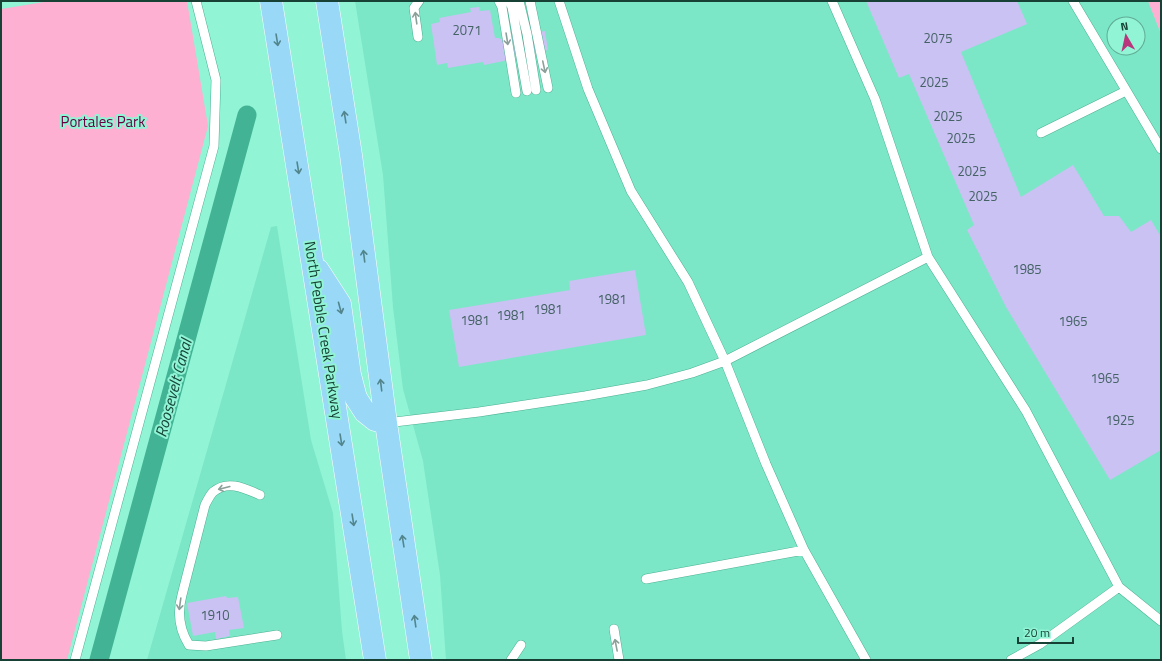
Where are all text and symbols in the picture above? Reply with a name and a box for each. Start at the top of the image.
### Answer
one-way arrow [412,12,420,25]
north arrow [1106,16,1146,56]
text: N [1119,18,1129,35]
house number: 2071 [452,20,482,40]
house number: 2075 [923,28,953,48]
one-way arrow [504,32,512,45]
one-way arrow [273,33,281,46]
one-way arrow [540,60,548,73]
house number: 2025 [919,72,949,92]
house number: 2025 [933,106,963,126]
park label: Portales Park [61,110,145,133]
one-way arrow [341,111,349,124]
house number: 2025 [946,128,976,148]
one-way arrow [294,161,302,174]
house number: 2025 [957,161,987,181]
house number: 2025 [968,186,998,206]
street label: North Pebble Creek Parkway [299,239,349,421]
one-way arrow [360,250,368,263]
house number: 1985 [1012,259,1042,279]
house number: 1981 [597,289,627,309]
house number: 1981 [533,299,563,319]
one-way arrow [337,301,344,314]
house number: 1981 [496,305,526,325]
house number: 1981 [460,310,490,330]
house number: 1965 [1058,311,1088,331]
water label: Roosevelt Canal [148,335,198,440]
house number: 1965 [1090,368,1120,388]
one-way arrow [377,379,385,392]
house number: 1925 [1105,410,1135,430]
one-way arrow [337,433,345,446]
one-way arrow [218,484,231,492]
one-way arrow [349,513,357,526]
one-way arrow [399,535,407,548]
one-way arrow [176,598,184,611]
house number: 1910 [200,605,230,625]
one-way arrow [411,615,419,628]
scale bar [1018,619,1073,645]
text: 20 m [1024,623,1050,642]
one-way arrow [612,639,620,652]

